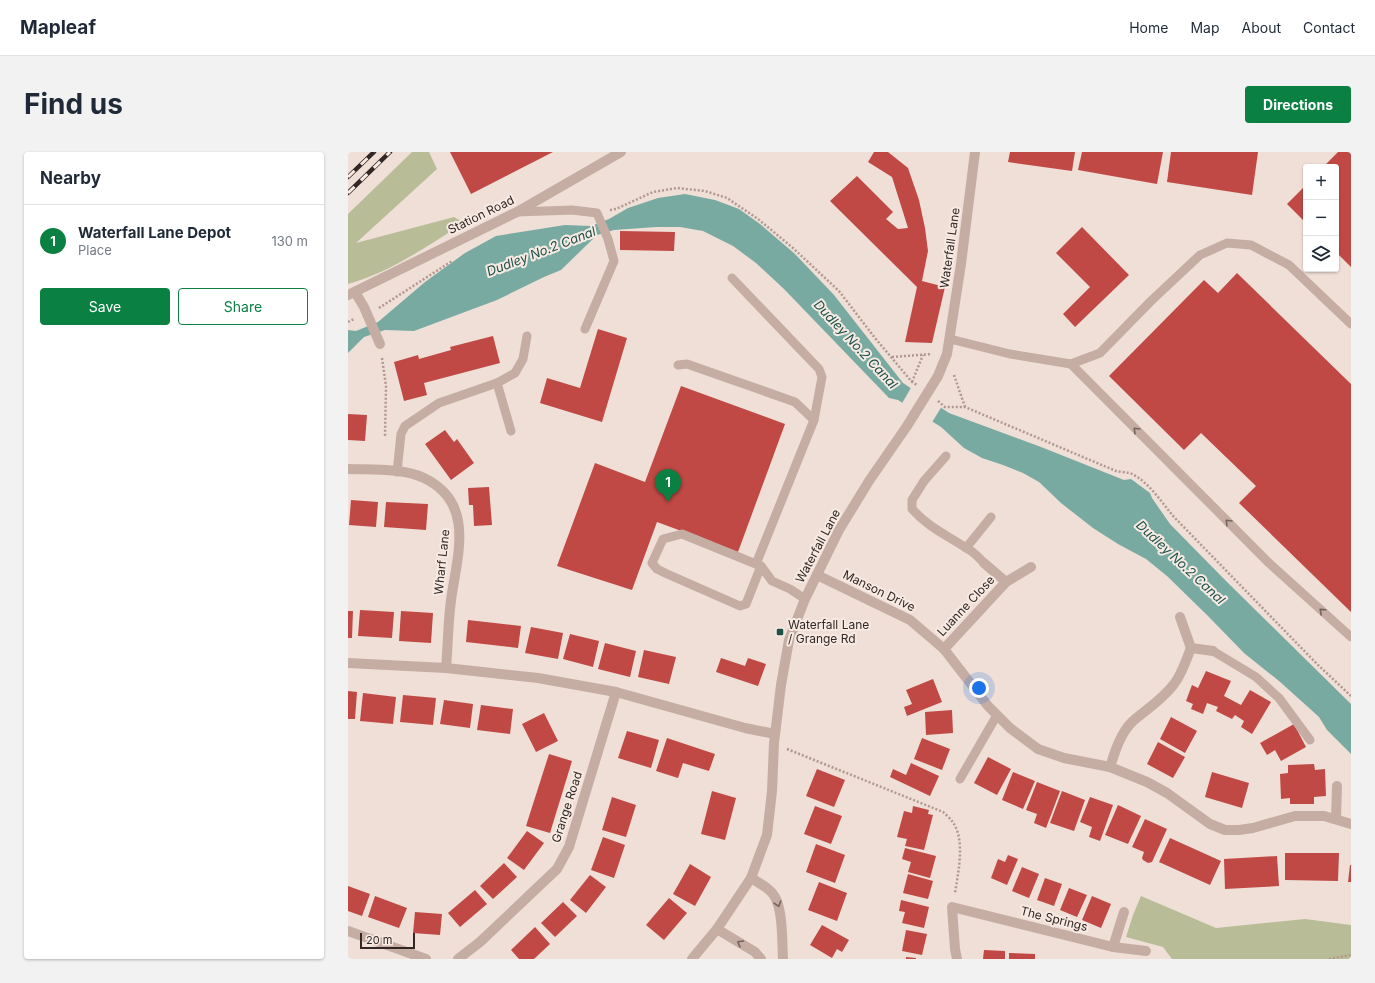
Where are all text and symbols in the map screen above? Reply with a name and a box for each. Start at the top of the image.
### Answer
text: Mapleaf [20,16,96,39]
text: Home [1129,19,1168,36]
text: Map [1190,19,1220,36]
text: About [1242,19,1281,36]
text: Contact [1303,19,1355,36]
button: Directions [1245,86,1351,123]
text: Find us [24,87,123,121]
map controls [1303,164,1339,272]
button: + [1303,164,1339,200]
text: Nearby [40,168,101,188]
street label: Station Road [445,192,516,237]
button: − [1303,200,1339,236]
street label: Waterfall Lane [936,207,963,289]
text: Waterfall Lane Depot [78,223,231,242]
water label: Dudley No.2 Canal [484,223,599,279]
text: 1 [50,233,56,249]
text: 130 m [271,233,308,249]
button: layers [1303,236,1339,272]
text: Place [78,242,112,258]
button: Save [40,288,170,325]
button: Share [178,288,308,325]
water label: Dudley No.2 Canal [811,296,902,392]
one-way arrow [1133,427,1141,435]
pin: 1 [655,469,681,502]
street label: Waterfall Lane [792,506,843,585]
water label: Dudley No.2 Canal [1133,517,1229,608]
one-way arrow [1225,519,1233,527]
street label: Wharf Lane [431,528,452,595]
street label: Manson Drive [841,567,918,614]
street label: Luanne Close [934,572,998,639]
one-way arrow [1319,608,1327,616]
place label: Waterfall Lane / Grange Rd [788,617,869,646]
marker: Waterfall Lane / Grange Rd [775,627,785,637]
your location [969,678,989,698]
street label: Grange Road [548,769,585,844]
one-way arrow [773,901,782,908]
street label: The Springs [1019,903,1089,934]
scale bar [360,931,415,950]
text: 20 m [366,933,392,947]
one-way arrow [737,940,744,948]

